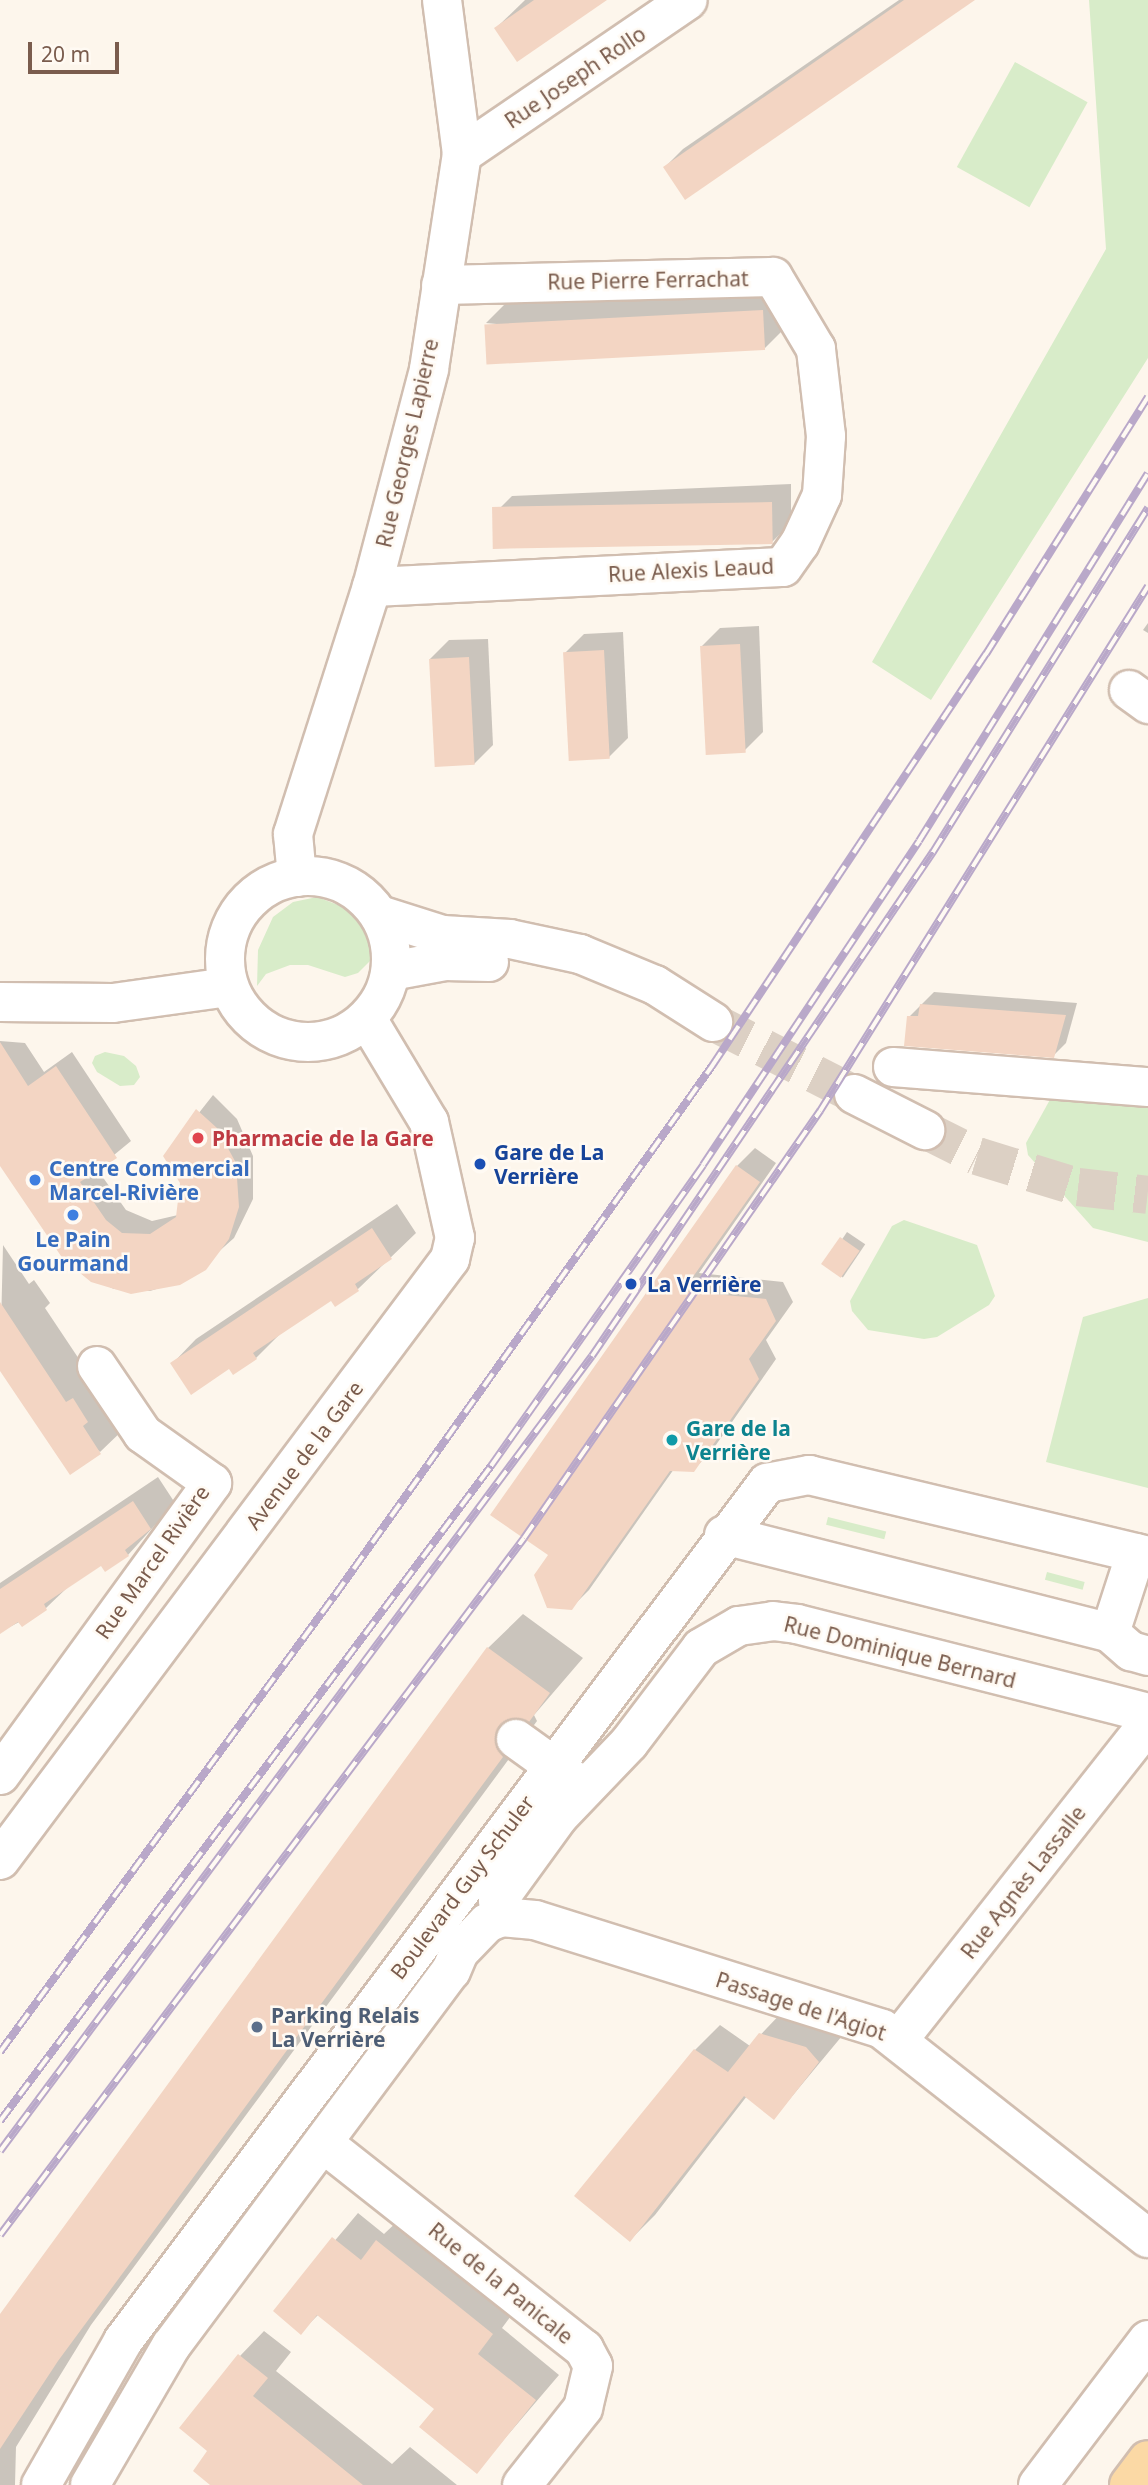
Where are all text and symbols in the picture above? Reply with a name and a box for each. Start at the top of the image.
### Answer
street label: Rue Joseph Rollo [500,21,650,133]
scale bar [32,28,122,72]
text: 20 m [41,40,90,68]
street label: Rue Pierre Ferrachat [547,266,749,294]
street label: Rue Georges Lapierre [371,336,443,550]
street label: Rue Alexis Leaud [607,553,775,587]
place label: Pharmacie de la Gare [212,1125,434,1151]
marker: Pharmacie de la Gare [190,1130,206,1146]
place label: Gare de La Verrière [494,1139,604,1189]
place label: Centre Commercial Marcel-Rivière [49,1155,250,1205]
marker: Gare de La Verrière [472,1156,488,1172]
marker: Centre Commercial Marcel-Rivière [27,1172,43,1188]
marker: Le Pain Gourmand [65,1207,81,1223]
place label: Le Pain Gourmand [17,1226,129,1276]
place label: La Verrière [647,1271,762,1297]
marker: La Verrière [621,1274,641,1294]
street label: Avenue de la Gare [240,1376,368,1534]
place label: Gare de la Verrière [686,1415,791,1465]
marker: Gare de la Verrière [664,1432,680,1448]
street label: Rue Marcel Rivière [90,1480,214,1644]
street label: Rue Dominique Bernard [781,1611,1019,1693]
street label: Boulevard Guy Schuler [385,1790,539,1984]
street label: Rue Agnès Lassalle [955,1800,1091,1964]
street label: Passage de l'Agiot [713,1967,889,2045]
place label: Parking Relais La Verrière [271,2002,420,2052]
marker: Parking Relais La Verrière [249,2019,265,2035]
street label: Rue de la Panicale [424,2217,578,2349]

